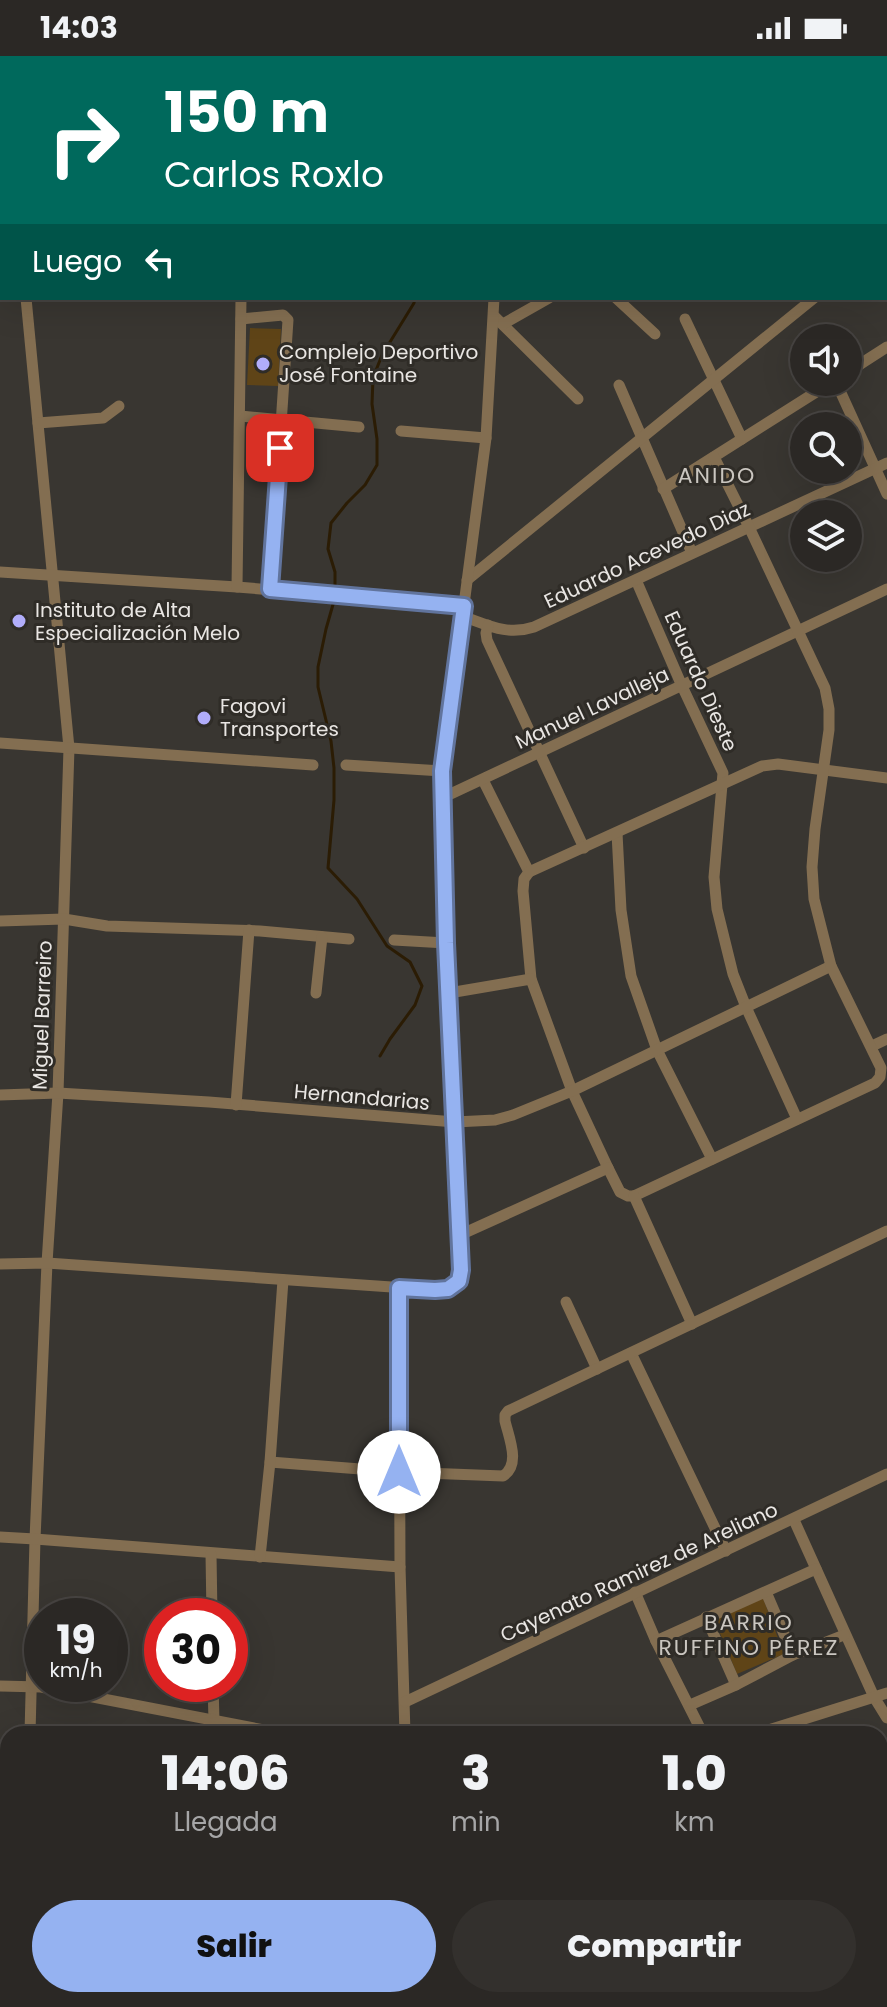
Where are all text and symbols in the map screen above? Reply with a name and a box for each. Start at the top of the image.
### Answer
text: 14:03 [40,6,118,49]
text: 150 m [164,73,329,152]
icon: right [32,88,136,192]
text: Carlos Roxlo [164,149,384,200]
text: Luego [32,240,122,283]
icon: left [138,240,182,284]
map controls [790,324,862,572]
button: sound [790,324,862,396]
place label: Complejo Deportivo José Fontaine [279,338,478,389]
marker: Complejo Deportivo José Fontaine [254,355,272,373]
button: search [790,412,862,484]
pin [246,414,314,482]
icon: arrive [258,426,302,470]
district label: ANIDO [678,460,756,491]
street label: Eduardo Acevedo Diaz [539,495,755,615]
button: layers [790,500,862,572]
place label: Instituto de Alta Especialización Melo [35,596,240,647]
street label: Eduardo Dieste [658,606,744,756]
marker: Instituto de Alta Especialización Melo [10,612,28,630]
street label: Manuel Lavalleja [511,660,673,756]
place label: Fagovi Transportes [220,692,339,743]
marker: Fagovi Transportes [195,709,213,727]
street label: Miguel Barreiro [25,940,59,1090]
street label: Hernandarias [293,1077,431,1117]
position arrow [357,1430,441,1514]
street label: Cayenato Ramirez de Areliano [496,1495,782,1649]
speed limit sign: 30 [144,1598,248,1702]
district label: BARRIO RUFFINO PÉREZ [658,1607,840,1663]
text: 19 [56,1612,96,1668]
text: km/h [49,1656,103,1684]
text: 14:06 [161,1740,290,1807]
text: 3 [461,1740,490,1807]
text: 1.0 [662,1740,727,1807]
text: Llegada [173,1804,277,1840]
text: min [451,1804,501,1840]
text: km [674,1804,714,1840]
button: Salir [32,1900,436,1992]
button: Compartir [452,1900,856,1992]

